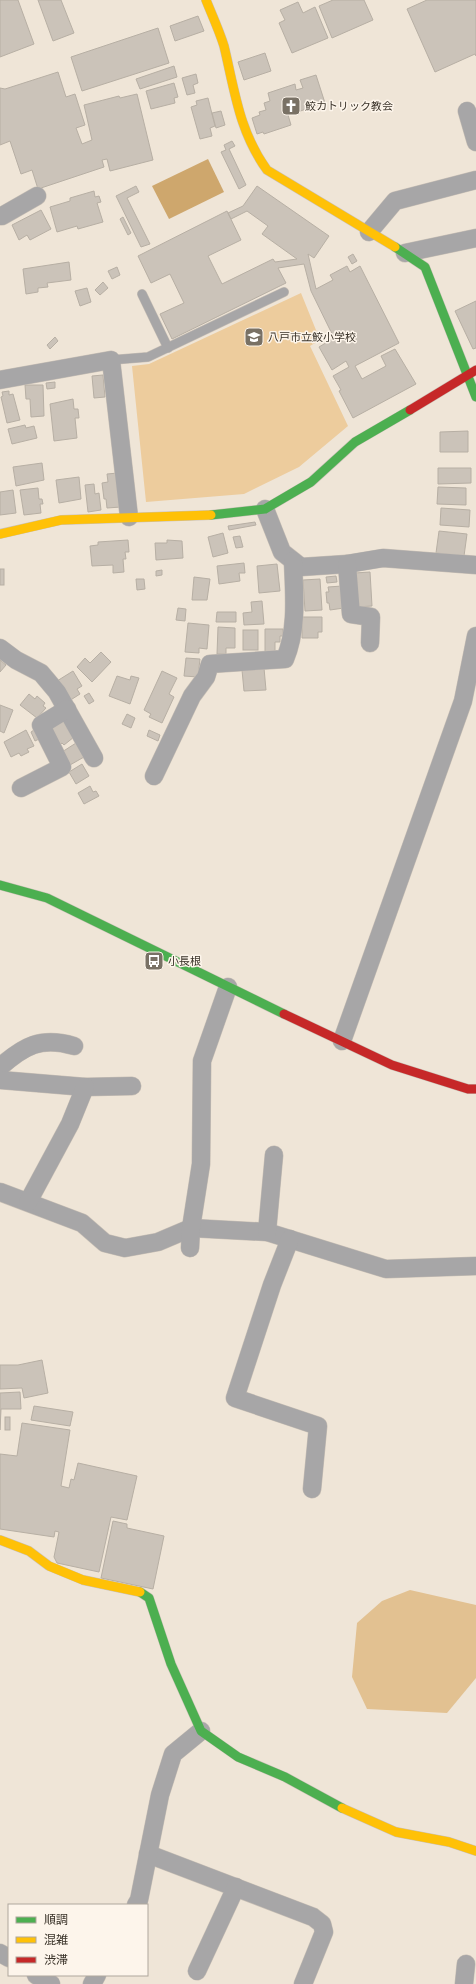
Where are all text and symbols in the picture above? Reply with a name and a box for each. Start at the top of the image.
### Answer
church icon: 鮫カトリック教会 [280,95,302,117]
place label: 鮫カトリック教会 [305,100,393,113]
school or university icon: 八戸市立鮫小学校 [243,326,265,348]
place label: 八戸市立鮫小学校 [268,331,356,344]
bus stop icon: 小長根 [143,950,165,972]
place label: 小長根 [168,955,201,968]
legend [8,1904,148,1976]
text: 順調 [44,1913,68,1927]
text: 混雑 [44,1933,68,1947]
text: 渋滞 [44,1953,68,1967]

